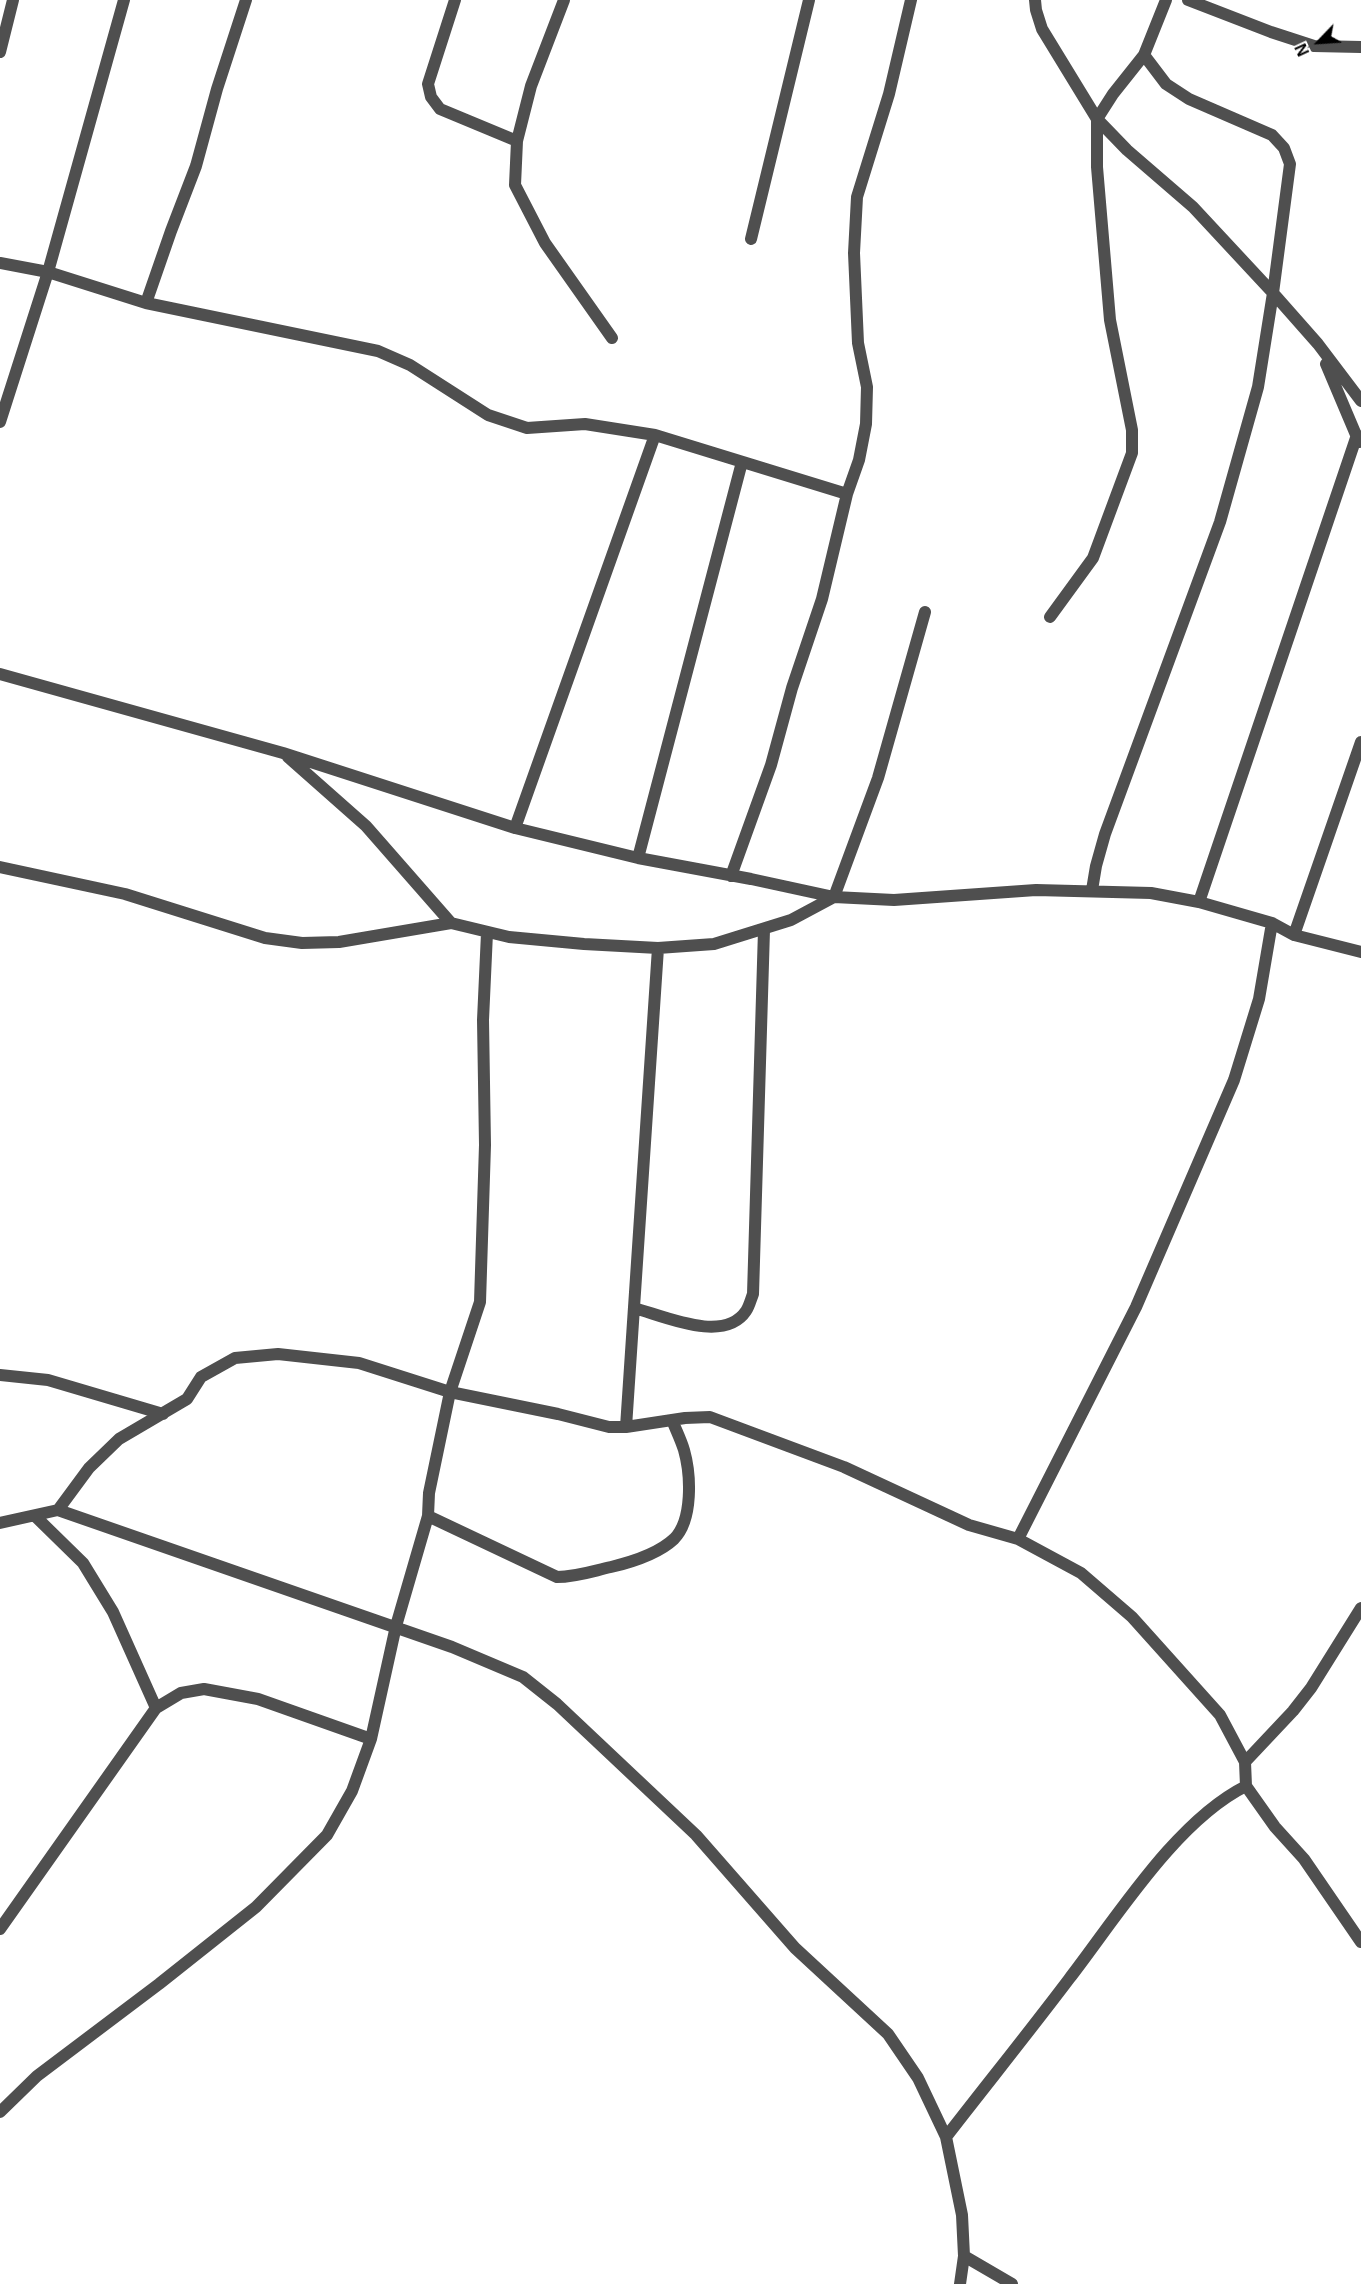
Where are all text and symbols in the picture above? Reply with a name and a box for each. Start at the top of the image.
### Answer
north arrow [1289,12,1349,72]
text: N [1292,41,1312,59]

